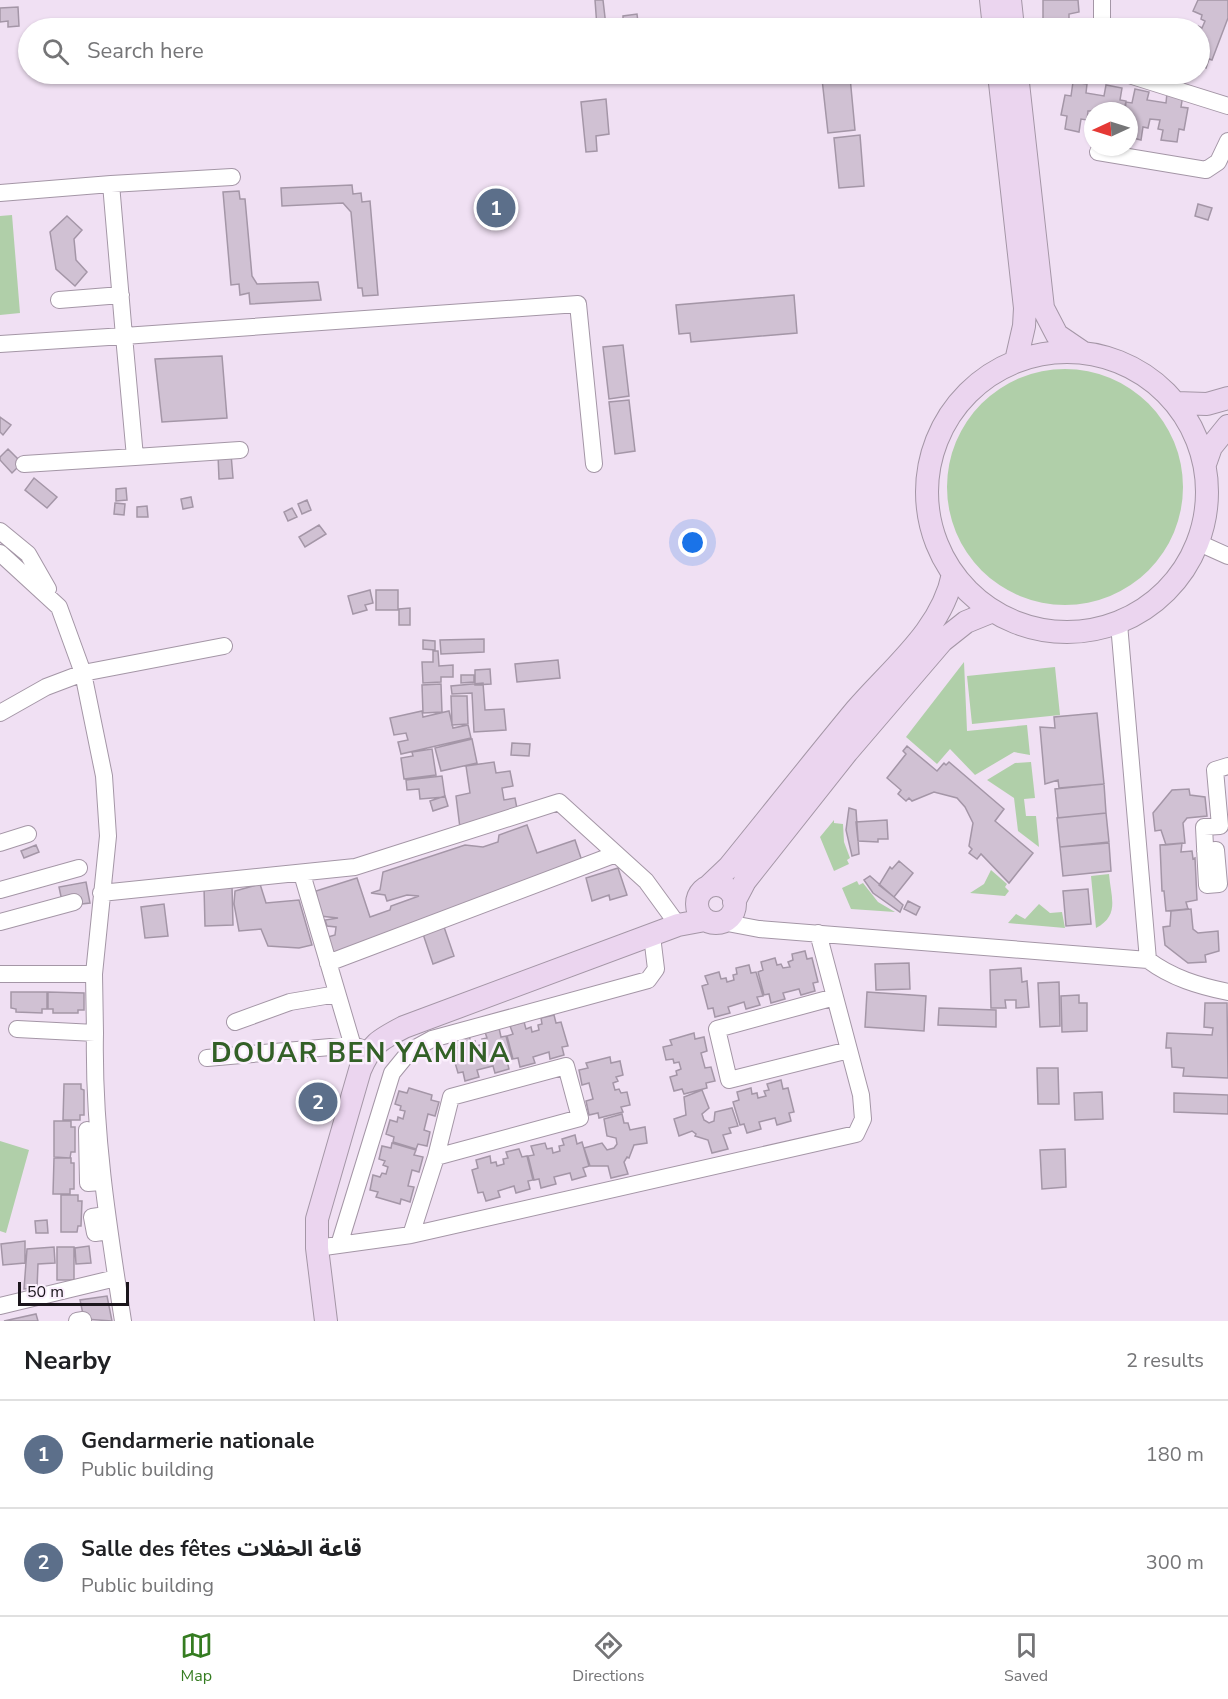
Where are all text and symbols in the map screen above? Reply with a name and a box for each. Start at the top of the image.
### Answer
search box [18,18,1210,84]
icon: search [39,35,72,68]
text: Search here [87,36,204,66]
north arrow [1084,102,1138,156]
pin: 1 [476,186,516,230]
your location [678,528,707,557]
district label: DOUAR BEN YAMINA [211,1035,511,1072]
pin: 2 [298,1080,338,1124]
scale bar [18,1279,129,1306]
text: 50 m [27,1281,64,1303]
text: Nearby [24,1343,111,1378]
text: 2 results [1126,1347,1204,1374]
text: Gendarmerie nationale [81,1426,315,1456]
text: 1 [38,1441,50,1468]
text: 180 m [1146,1441,1204,1468]
text: Public building [81,1456,214,1483]
text: Salle des fêtes قاعة الحفلات [81,1534,362,1564]
text: 2 [38,1549,50,1576]
text: 300 m [1146,1549,1204,1576]
text: Public building [81,1572,214,1599]
tab: Map [180,1629,213,1687]
tab: Directions [572,1629,644,1687]
tab: Saved [1004,1629,1048,1687]

